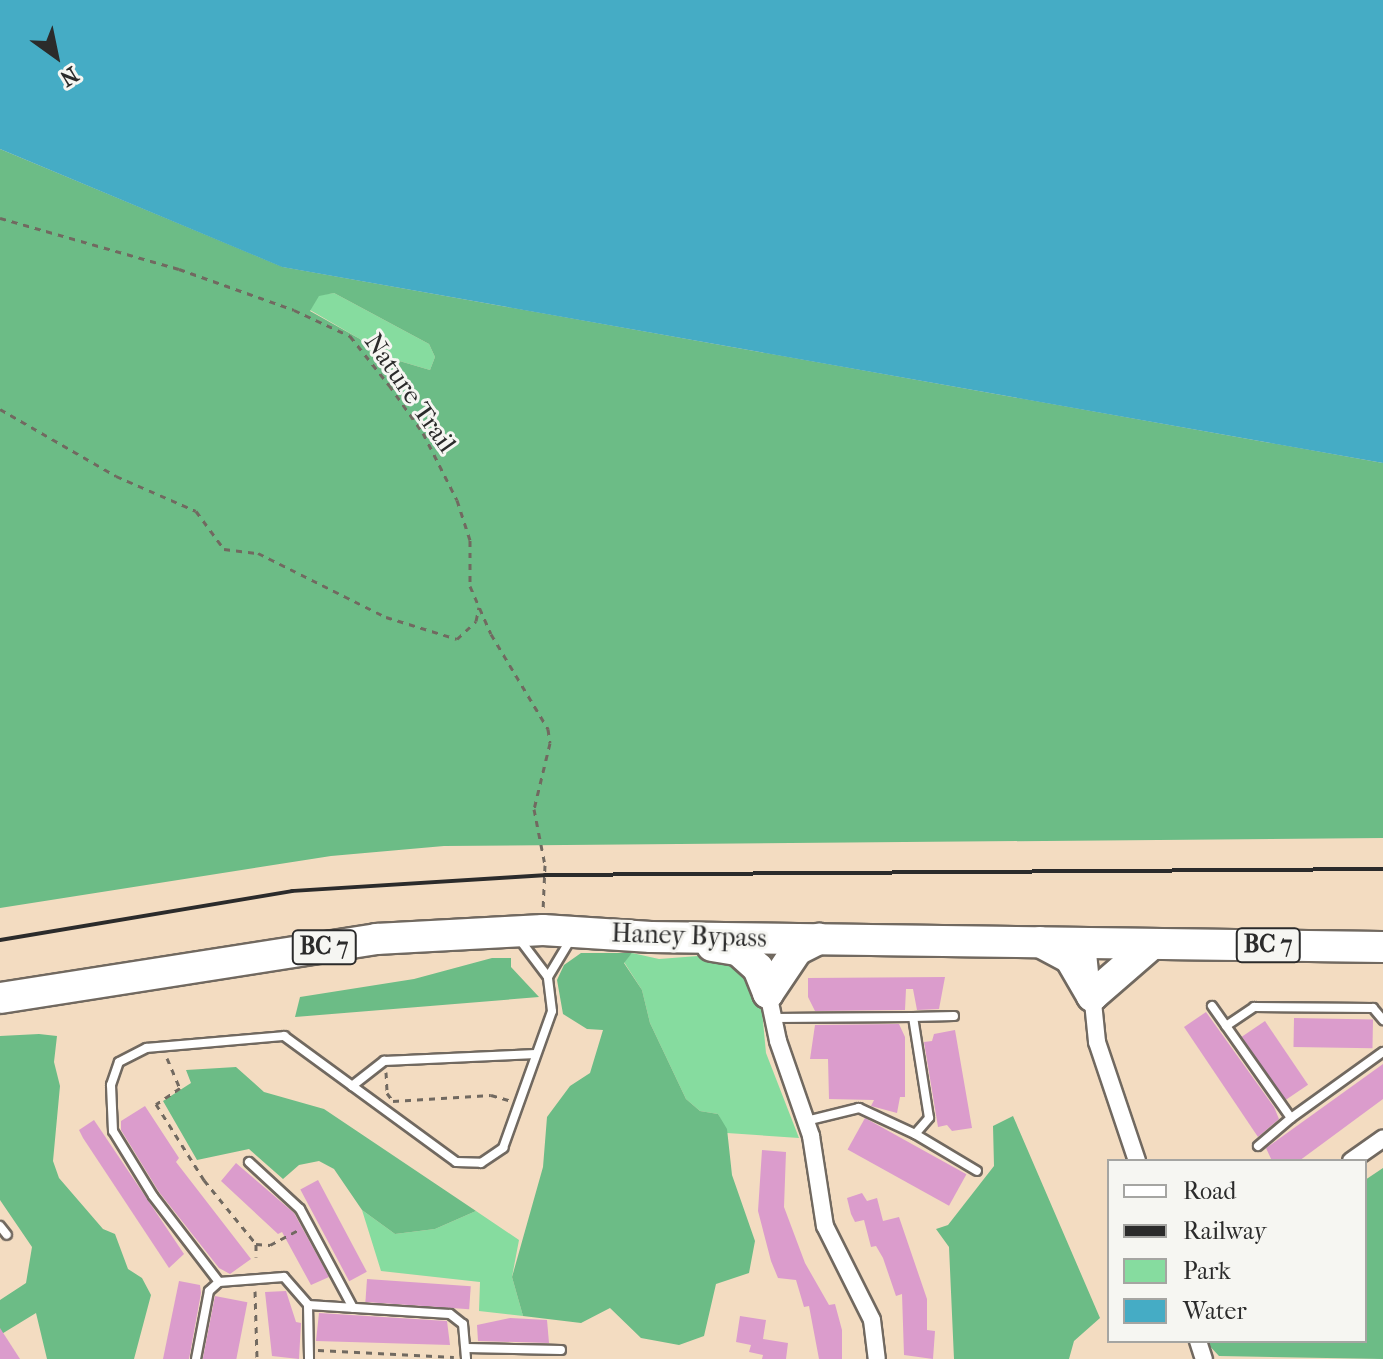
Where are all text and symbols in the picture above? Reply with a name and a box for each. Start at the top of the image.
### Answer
north arrow [16,16,96,96]
text: N [55,61,83,92]
street label: Nature Trail [358,327,462,459]
street label: Haney Bypass [611,918,767,954]
road number: BC 7 [1234,925,1302,965]
road number: BC 7 [290,927,358,967]
legend [1107,1159,1367,1343]
text: Road [1183,1177,1236,1205]
text: Railway [1183,1217,1266,1245]
text: Park [1183,1257,1231,1285]
text: Water [1183,1297,1247,1325]

